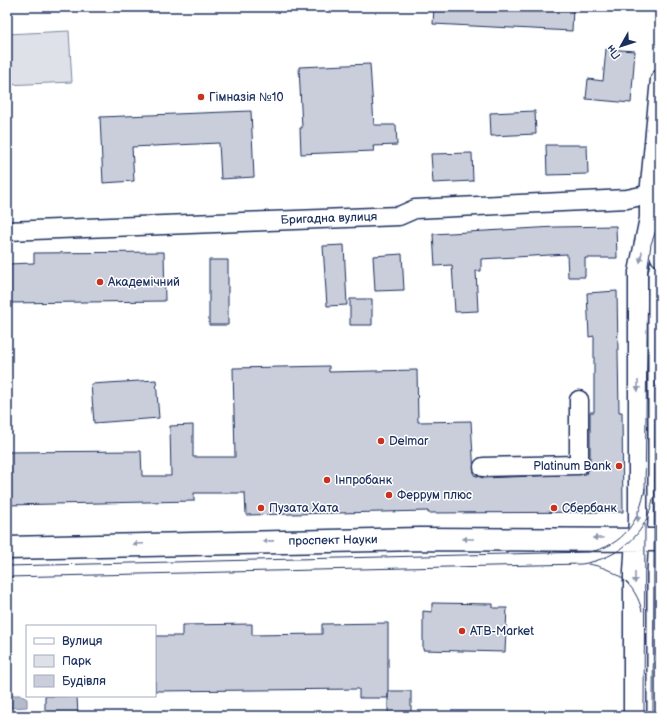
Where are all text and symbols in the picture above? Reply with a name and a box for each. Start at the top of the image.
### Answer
north arrow [601,26,641,66]
text: Пн [604,42,623,62]
place label: Гімназія №10 [209,90,284,105]
marker: Гімназія №10 [196,92,206,102]
street label: Бригадна вулиця [280,209,378,228]
one-way arrow [638,250,644,263]
place label: Академічний [107,275,180,290]
marker: Академічний [95,277,105,287]
one-way arrow [635,380,641,393]
place label: Delmar [389,434,429,449]
marker: Delmar [376,436,386,446]
place label: Platinum Bank [533,459,611,474]
marker: Platinum Bank [614,461,624,471]
place label: Інпробанк [335,473,393,488]
marker: Інпробанк [322,475,332,485]
place label: Феррум плюс [397,488,472,503]
marker: Феррум плюс [384,490,394,500]
place label: Пузата Хата [269,501,339,516]
place label: Сбербанк [562,501,618,516]
marker: Пузата Хата [256,503,266,513]
marker: Сбербанк [549,503,559,513]
one-way arrow [635,510,641,523]
street label: проспект Науки [288,532,378,549]
one-way arrow [591,535,604,541]
one-way arrow [461,536,474,542]
one-way arrow [261,538,274,544]
one-way arrow [131,541,144,547]
one-way arrow [632,572,638,585]
place label: ATB-Market [470,624,534,639]
legend [26,625,156,697]
marker: ATB-Market [457,626,467,636]
text: Вулиця [62,634,103,649]
text: Парк [62,654,92,669]
text: Будівля [62,674,106,689]

